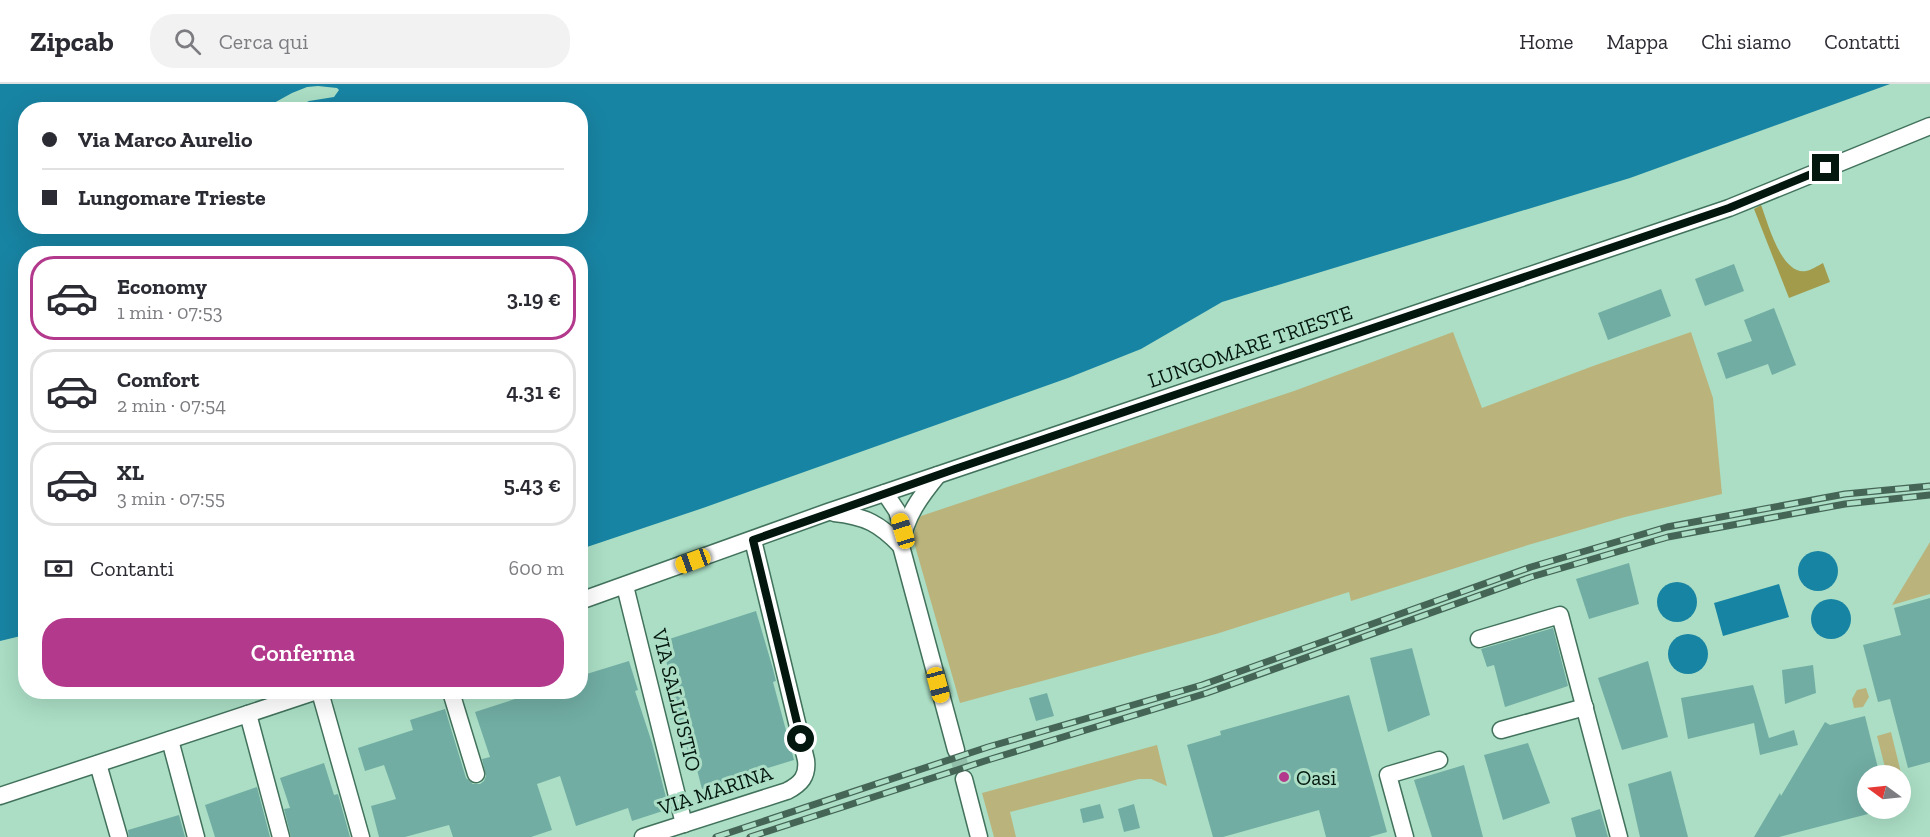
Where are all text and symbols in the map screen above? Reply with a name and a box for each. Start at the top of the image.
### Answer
search box [150,14,570,68]
text: Zipcab [30,25,114,58]
icon: search [171,25,204,58]
text: Cerca qui [219,28,308,55]
text: Home [1519,29,1573,54]
text: Mappa [1606,29,1668,54]
text: Chi siamo [1701,29,1791,54]
text: Contatti [1824,29,1900,54]
text: Via Marco Aurelio [78,126,252,153]
route end [1812,154,1839,181]
text: Lungomare Trieste [78,184,266,211]
icon: car [45,271,99,325]
text: Economy [117,273,207,300]
text: 3.19 € [507,285,561,312]
street label: LUNGOMARE TRIESTE [1145,299,1355,393]
text: 1 min · 07:53 [117,300,222,324]
icon: car [45,364,99,418]
text: Comfort [117,366,199,393]
text: 4.31 € [506,378,561,405]
text: 2 min · 07:54 [117,393,226,417]
icon: car [45,457,99,511]
text: XL [117,459,144,486]
text: 5.43 € [504,471,561,498]
text: 3 min · 07:55 [117,486,225,510]
car [889,511,917,551]
car [673,546,713,576]
icon: cash [42,552,75,585]
text: Contanti [90,555,174,582]
text: 600 m [509,556,564,580]
button: Conferma [42,618,564,687]
street label: VIA SALLUSTIO [647,625,707,774]
car [925,665,951,705]
route start [787,725,814,752]
street label: VIA MARINA [654,760,776,821]
place label: Oasi [1296,765,1337,790]
north arrow [1857,765,1911,819]
map controls [1857,765,1911,819]
marker: Oasi [1277,770,1291,784]

